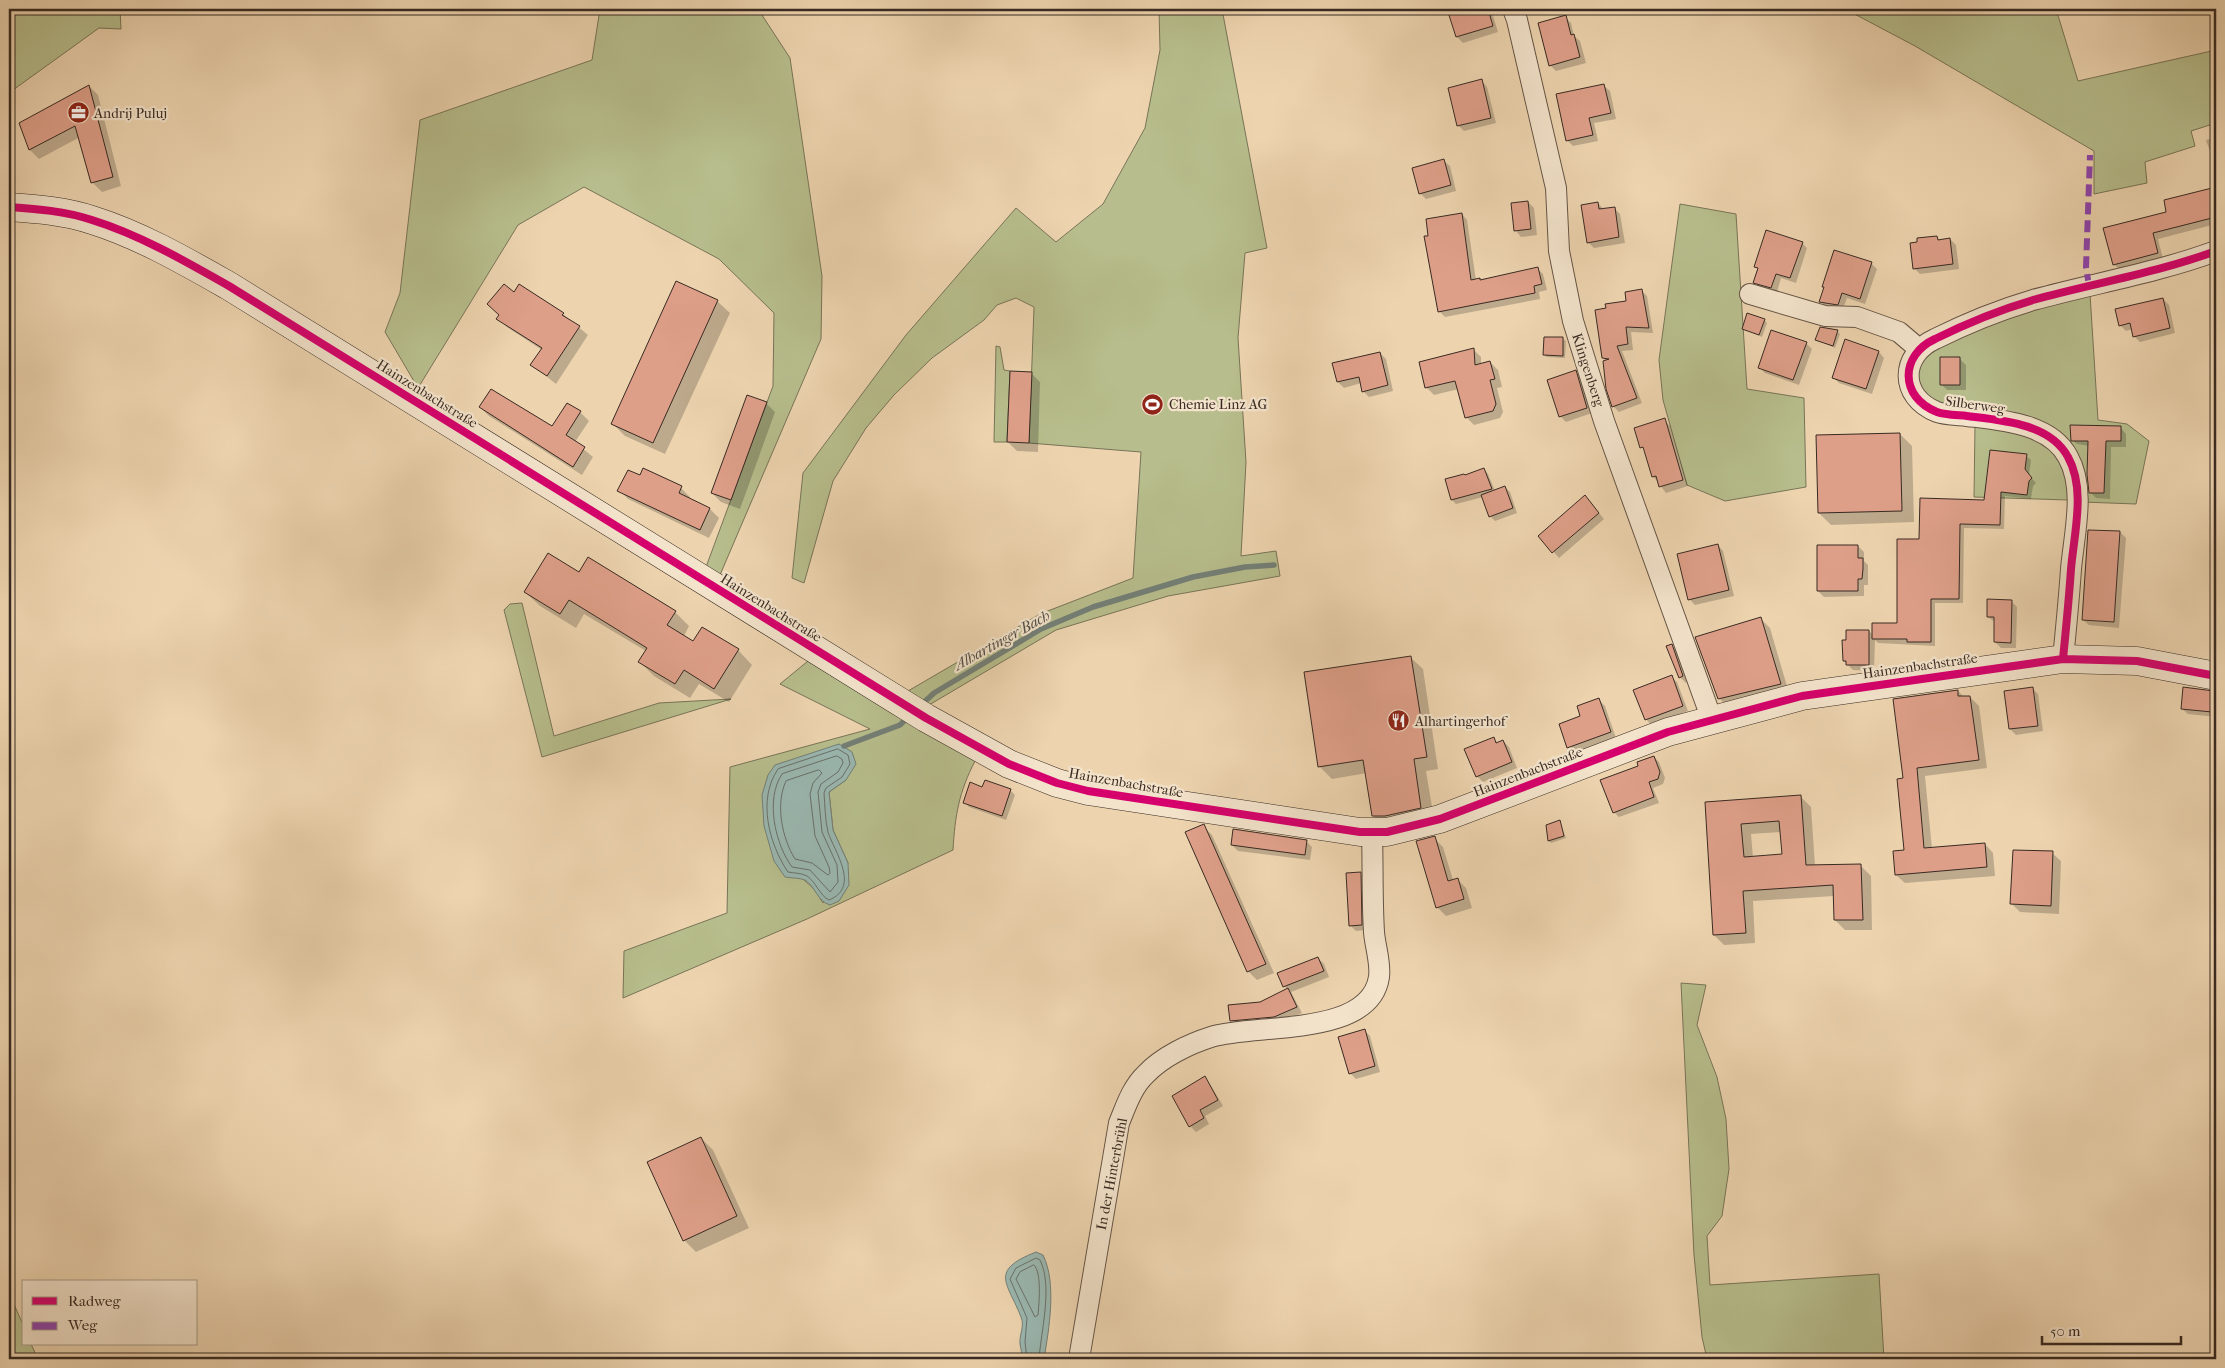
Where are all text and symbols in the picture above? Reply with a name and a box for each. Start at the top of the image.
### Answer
office icon: Andrij Puluj [66,101,90,125]
place label: Andrij Puluj [93,105,167,122]
street label: Klingenberg [1568,331,1608,409]
street label: Hainzenbachstraße [373,356,481,432]
sports icon: Chemie Linz AG [1141,392,1165,416]
street label: Silberweg [1944,392,2006,418]
place label: Chemie Linz AG [1169,396,1267,413]
street label: Hainzenbachstraße [717,570,825,646]
water label: Alhartinger Bach [949,606,1053,675]
street label: Hainzenbachstraße [1861,650,1979,682]
restaurant icon: Alhartingerhof [1387,709,1411,733]
place label: Alhartingerhof [1414,713,1509,730]
street label: Hainzenbachstraße [1471,743,1585,801]
street label: Hainzenbachstraße [1067,765,1185,801]
street label: In der Hinterbrühl [1093,1116,1131,1232]
legend [22,1280,198,1346]
text: Radweg [68,1292,121,1310]
scale bar [2042,1313,2181,1345]
text: Weg [67,1316,98,1334]
text: 50 m [2050,1322,2081,1340]

